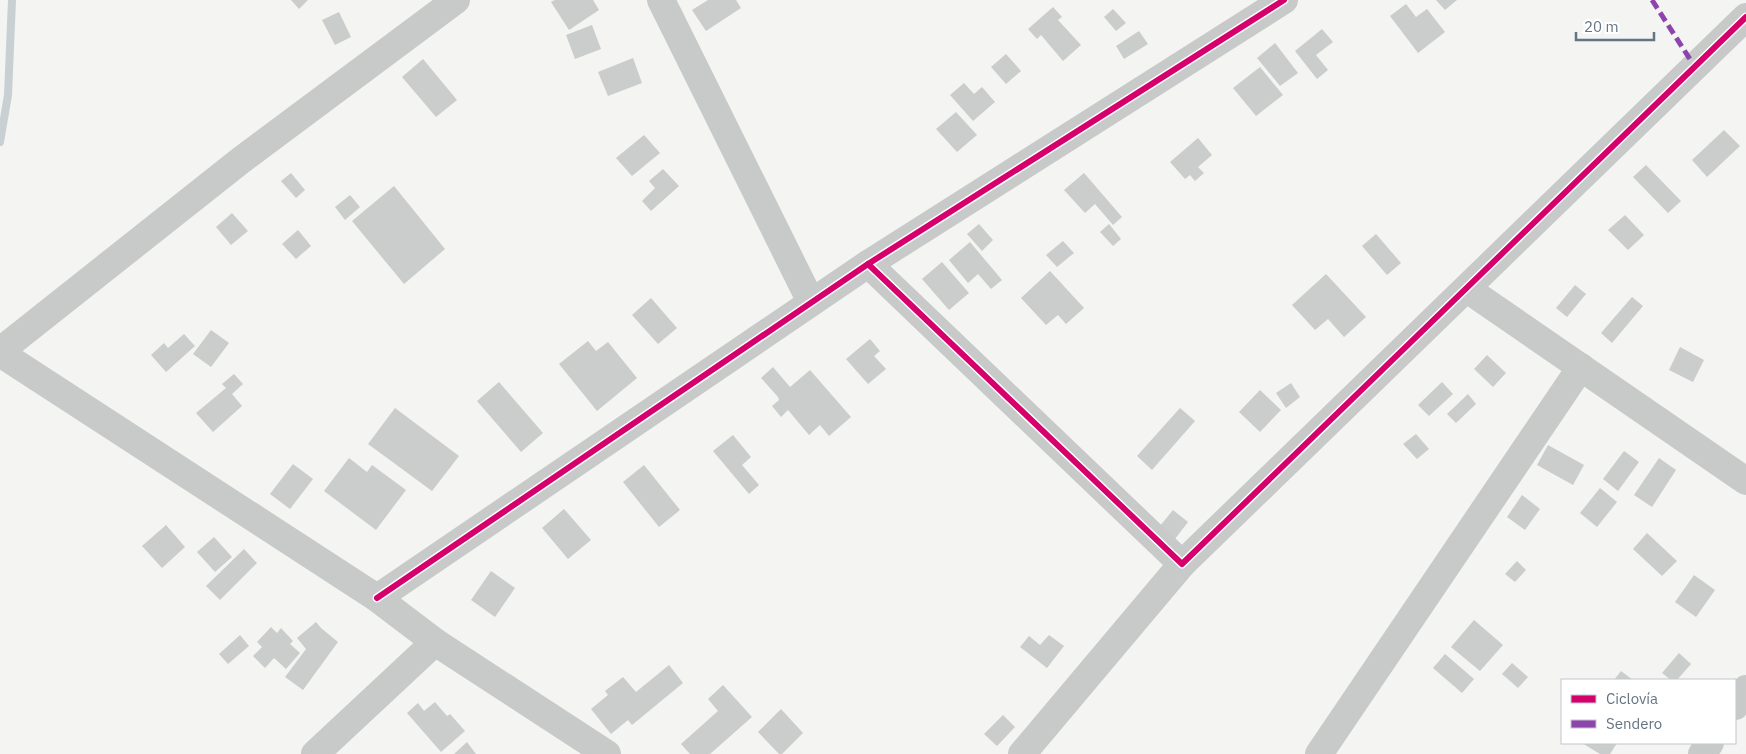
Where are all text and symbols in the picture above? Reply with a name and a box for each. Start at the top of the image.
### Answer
scale bar [1576,10,1654,42]
text: 20 m [1584,17,1619,36]
legend [1561,679,1736,744]
text: Ciclovía [1606,689,1658,708]
text: Sendero [1606,714,1662,733]

